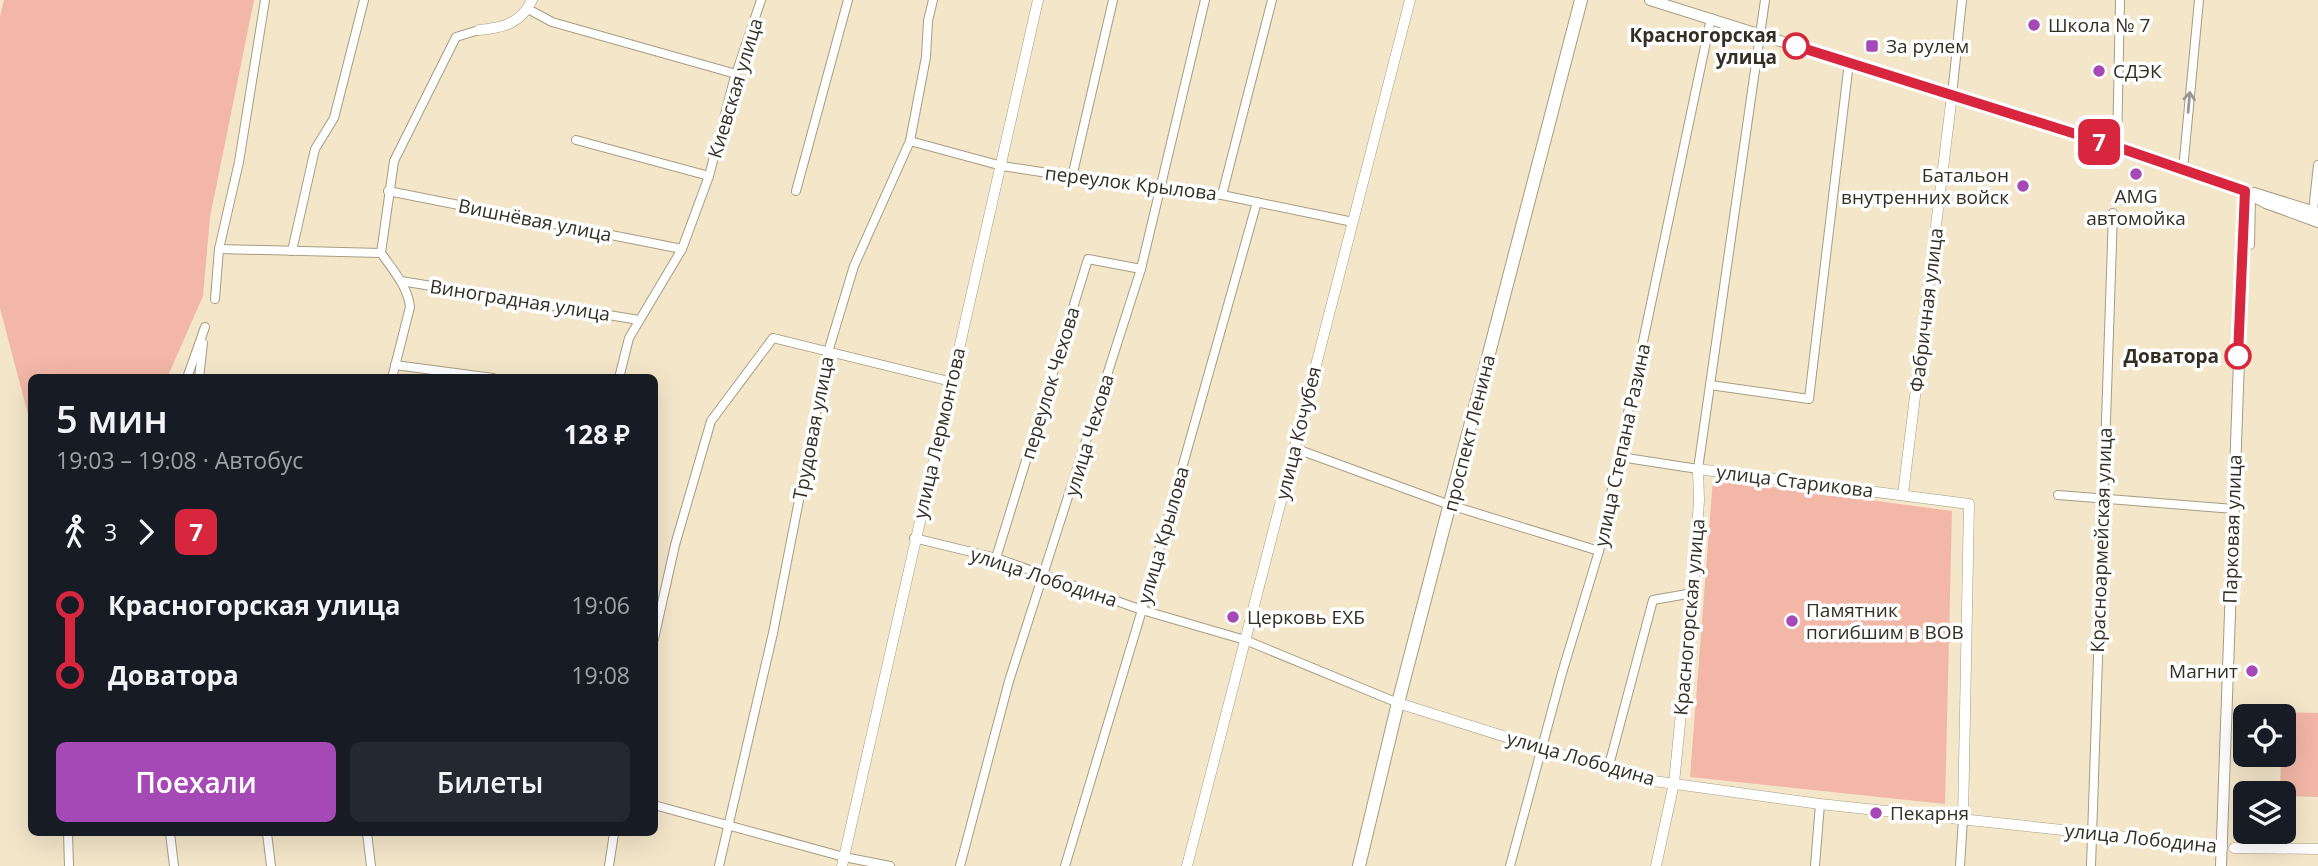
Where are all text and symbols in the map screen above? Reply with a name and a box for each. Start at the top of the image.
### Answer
place label: Школа № 7 [2048,12,2150,38]
street label: Киевская улица [701,15,769,161]
marker: Школа № 7 [2026,17,2042,33]
place label: Красногорская улица [1629,22,1777,70]
marker: Красногорская улица [1783,33,1809,59]
place label: За рулем [1886,33,1969,59]
marker: За рулем [1864,38,1880,54]
place label: СДЭК [2113,58,2162,84]
marker: СДЭК [2091,63,2107,79]
one-way arrow [2183,91,2196,113]
line badge: 7 [2076,119,2122,165]
text: 7 [2092,125,2106,158]
street label: переулок Крылова [1044,160,1218,206]
place label: Батальон внутренних войск [1841,162,2009,210]
marker: AMG автомойка [2128,166,2144,182]
marker: Батальон внутренних войск [2015,178,2031,194]
place label: AMG автомойка [2086,183,2186,231]
street label: Вишнёвая улица [456,192,614,248]
street label: Фабричная улица [1903,226,1949,394]
street label: Виноградная улица [428,273,612,327]
street label: переулок Чехова [1014,304,1086,462]
street label: улица Степана Разина [1588,341,1656,549]
place label: Доватора [2124,343,2219,369]
marker: Доватора [2225,343,2251,369]
street label: улица Лермонтова [907,345,971,521]
street label: проспект Ленина [1437,352,1501,514]
street label: Трудовая улица [786,354,840,502]
street label: улица Кочубея [1269,364,1327,502]
street label: улица Чехова [1058,371,1120,499]
text: 5 мин [56,392,168,444]
text: 128 ₽ [564,416,630,452]
street label: Красноармейская улица [2084,427,2118,653]
text: 19:03 – 19:08 · Автобус [56,444,303,476]
street label: Парковая улица [2216,454,2248,604]
street label: улица Старикова [1715,458,1875,504]
street label: улица Крылова [1131,463,1195,607]
icon: walk [56,513,94,551]
icon: forward [127,513,165,551]
text: 7 [189,515,203,548]
text: 3 [104,516,117,548]
street label: Красногорская улица [1667,518,1711,716]
street label: улица Лободина [967,541,1121,613]
text: Красногорская улица [108,587,401,623]
text: 19:06 [571,589,630,621]
place label: Памятник погибшим в ВОВ [1806,597,1964,645]
place label: Церковь ЕХБ [1247,604,1365,630]
marker: Церковь ЕХБ [1225,609,1241,625]
marker: Памятник погибшим в ВОВ [1784,613,1800,629]
text: Доватора [108,657,239,693]
place label: Магнит [2169,658,2238,684]
text: 19:08 [571,659,630,691]
marker: Магнит [2244,663,2260,679]
map controls [2233,704,2296,844]
button: locate [2233,704,2296,767]
street label: улица Лободина [1504,724,1658,792]
button: Поехали [56,742,336,822]
button: Билеты [350,742,630,822]
button: layers [2233,781,2296,844]
place label: Пекарня [1890,800,1969,826]
marker: Пекарня [1868,805,1884,821]
street label: улица Лободина [2064,817,2218,859]

